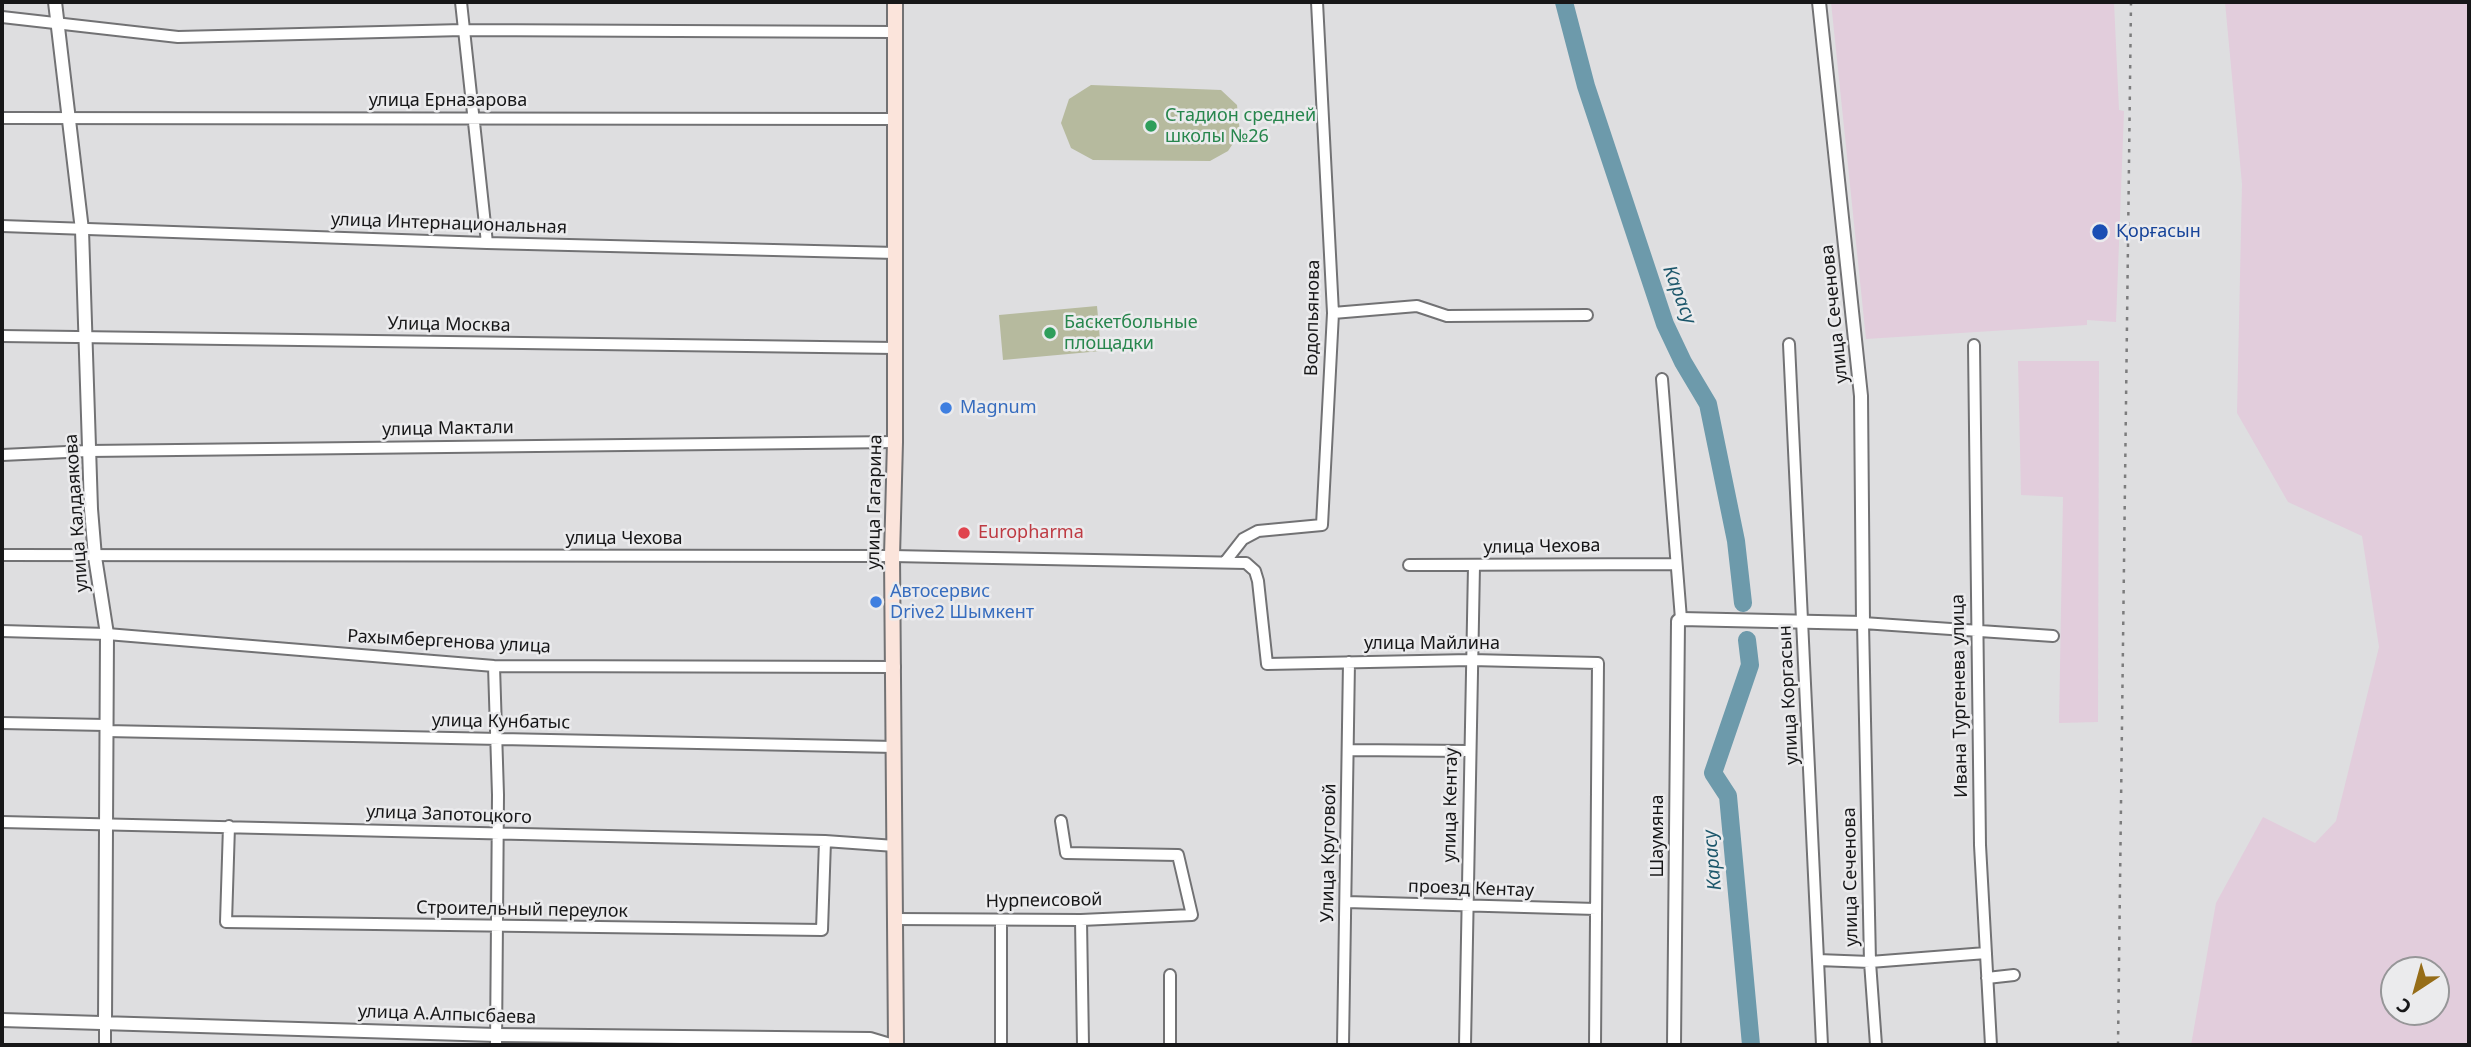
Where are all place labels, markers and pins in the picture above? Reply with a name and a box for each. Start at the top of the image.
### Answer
place label: Стадион средней школы №26 [1165,105,1316,148]
marker: Стадион средней школы №26 [1143,118,1159,134]
place label: Қорғасын [2116,221,2201,243]
marker: Қорғасын [2090,222,2110,242]
place label: Баскетбольные площадки [1064,312,1198,354]
marker: Баскетбольные площадки [1042,325,1058,341]
place label: Magnum [960,397,1037,419]
marker: Magnum [938,400,954,416]
place label: Europharma [978,522,1084,544]
marker: Europharma [956,525,972,541]
place label: Автосервис Drive2 Шымкент [890,581,1034,624]
marker: Автосервис Drive2 Шымкент [868,594,884,610]

